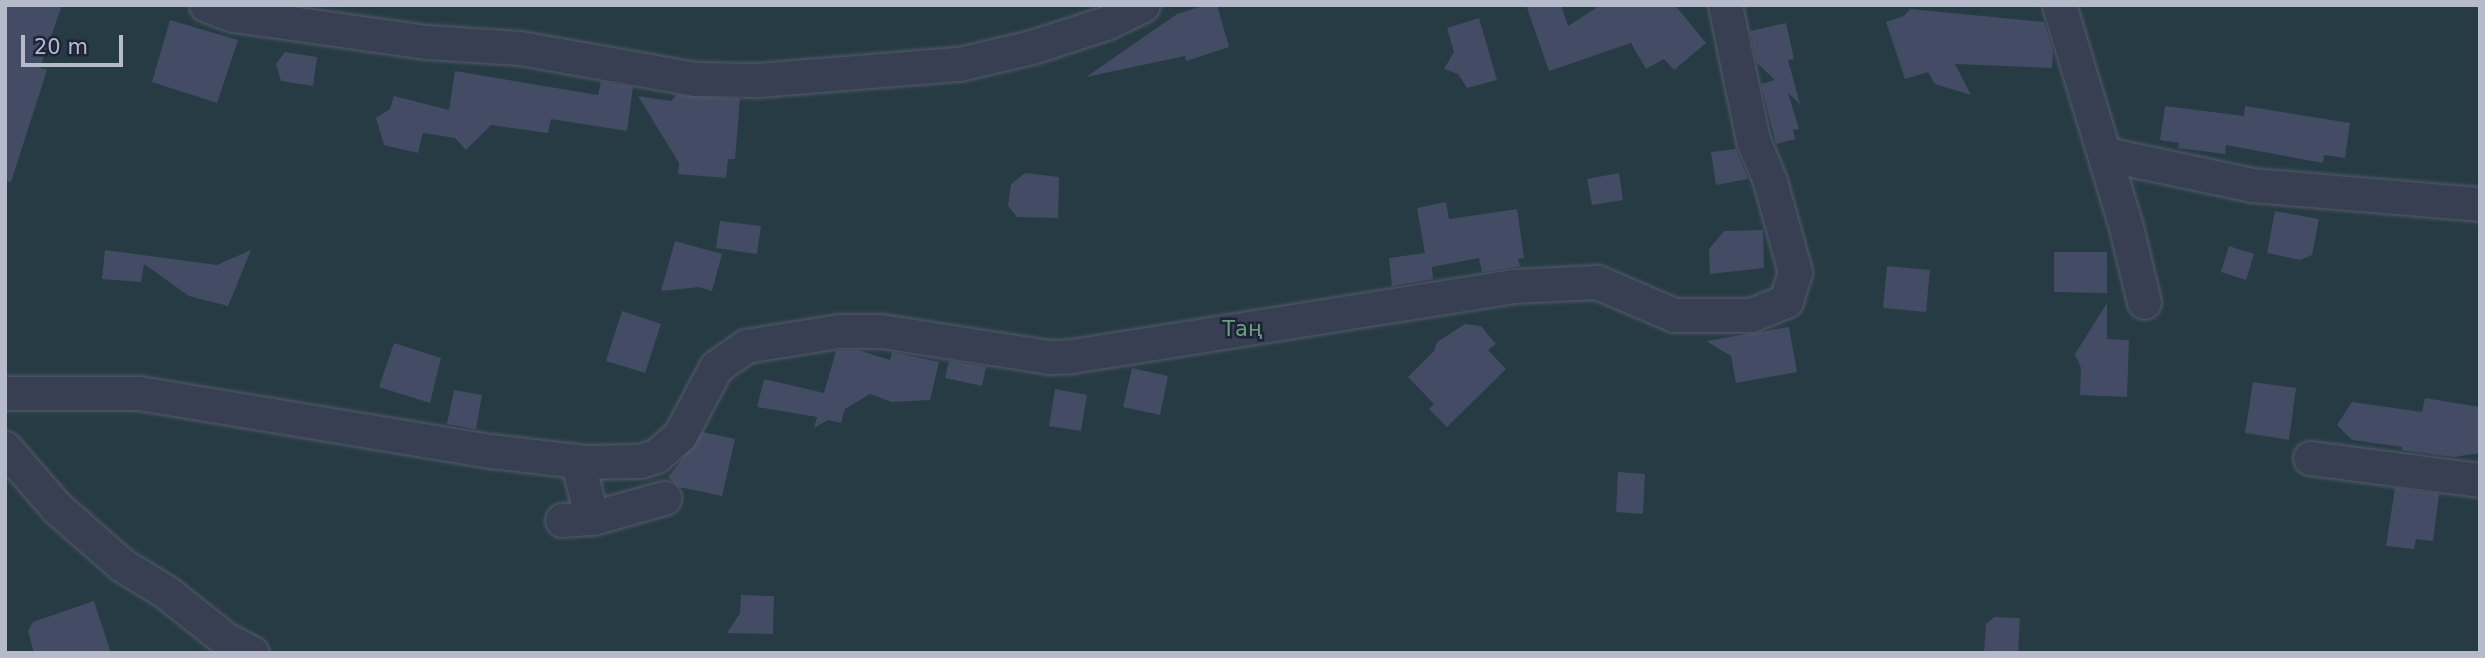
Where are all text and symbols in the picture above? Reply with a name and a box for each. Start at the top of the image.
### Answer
scale bar [24,21,126,65]
text: 20 m [34,35,88,59]
park label: Таң [1222,316,1262,342]

